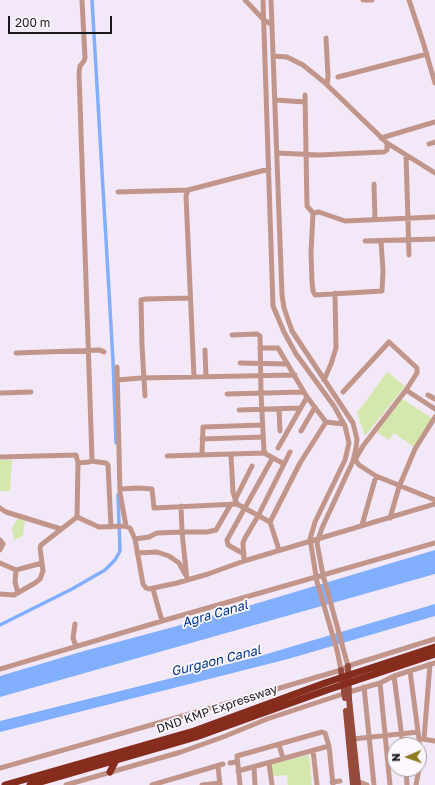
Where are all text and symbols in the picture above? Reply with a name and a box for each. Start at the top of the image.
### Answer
scale bar [10,8,114,34]
text: 200 m [15,15,50,30]
water label: Agra Canal [180,597,250,631]
water label: Gurgaon Canal [169,642,263,680]
street label: DND KMP Expressway [155,682,279,736]
north arrow [387,737,427,777]
text: N [389,753,402,762]

